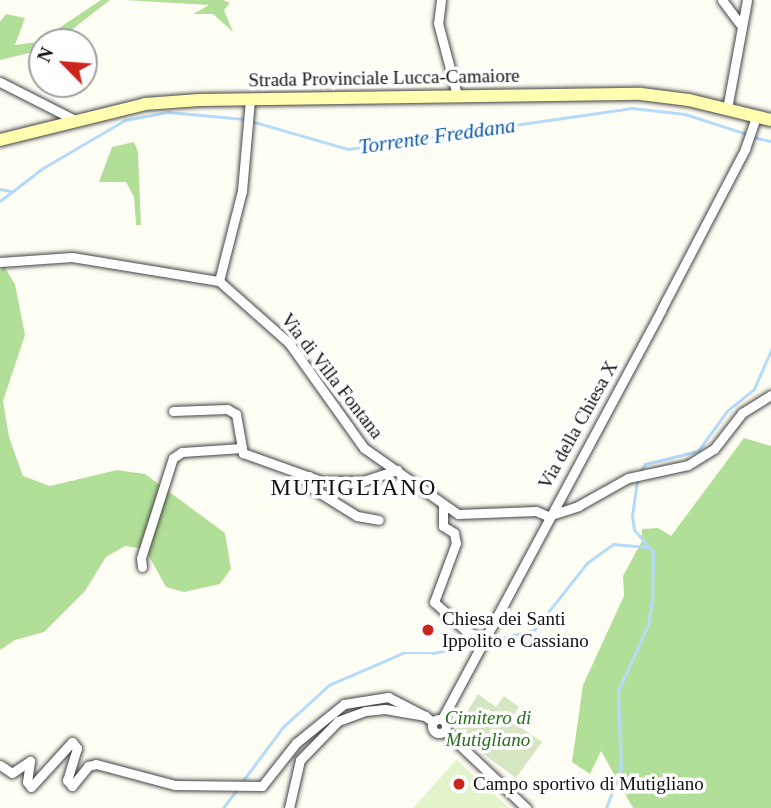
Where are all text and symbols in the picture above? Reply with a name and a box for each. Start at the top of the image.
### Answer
north arrow [28,28,98,98]
text: N [33,44,58,65]
street label: Strada Provinciale Lucca-Camaiore [248,64,520,92]
water label: Torrente Freddana [357,113,517,159]
street label: Via di Villa Fontana [276,309,388,443]
street label: Via della Chiesa X [533,357,623,493]
district label: MUTIGLIANO [272,474,436,502]
place label: Chiesa dei Santi Ippolito e Cassiano [442,608,589,652]
marker: Chiesa dei Santi Ippolito e Cassiano [420,622,436,638]
park label: Cimitero di Mutigliano [445,707,531,751]
place label: Campo sportivo di Mutigliano [473,773,704,795]
marker: Campo sportivo di Mutigliano [451,776,467,792]

